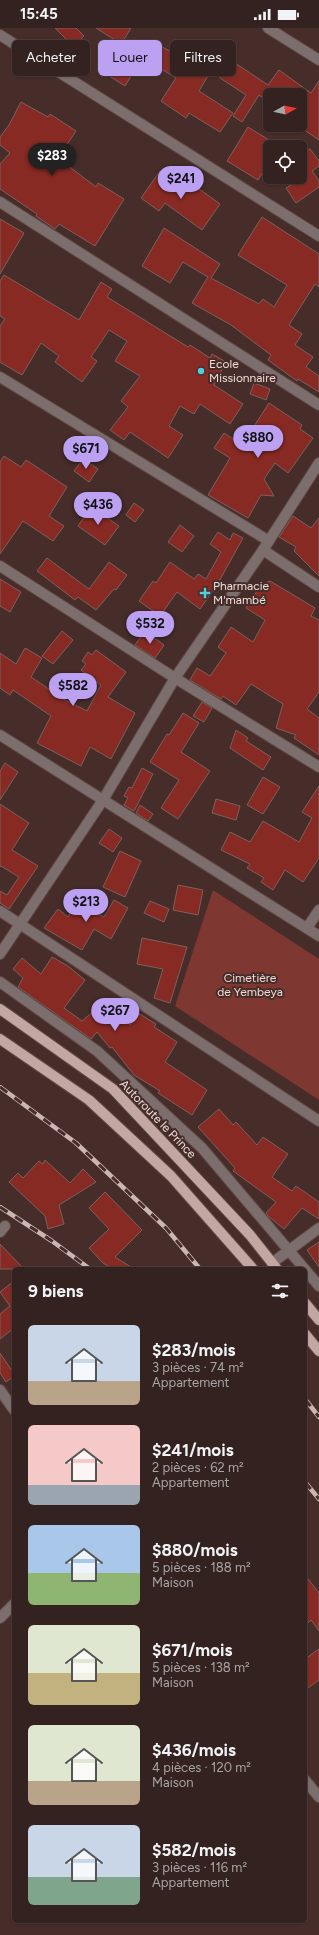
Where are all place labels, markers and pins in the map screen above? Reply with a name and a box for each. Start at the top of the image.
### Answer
pin: $283 [28,143,76,177]
pin: $241 [157,166,205,200]
place label: Ecole Missionnaire [209,357,276,385]
marker: Ecole Missionnaire [196,366,206,376]
pin: $880 [234,425,282,459]
pin: $671 [62,436,110,470]
pin: $436 [74,492,122,526]
place label: Pharmacie M'mambé [213,579,269,607]
marker: Pharmacie M'mambé [200,588,210,598]
pin: $532 [126,611,174,645]
pin: $582 [49,673,97,707]
pin: $213 [62,889,110,923]
pin: $267 [91,998,139,1032]

